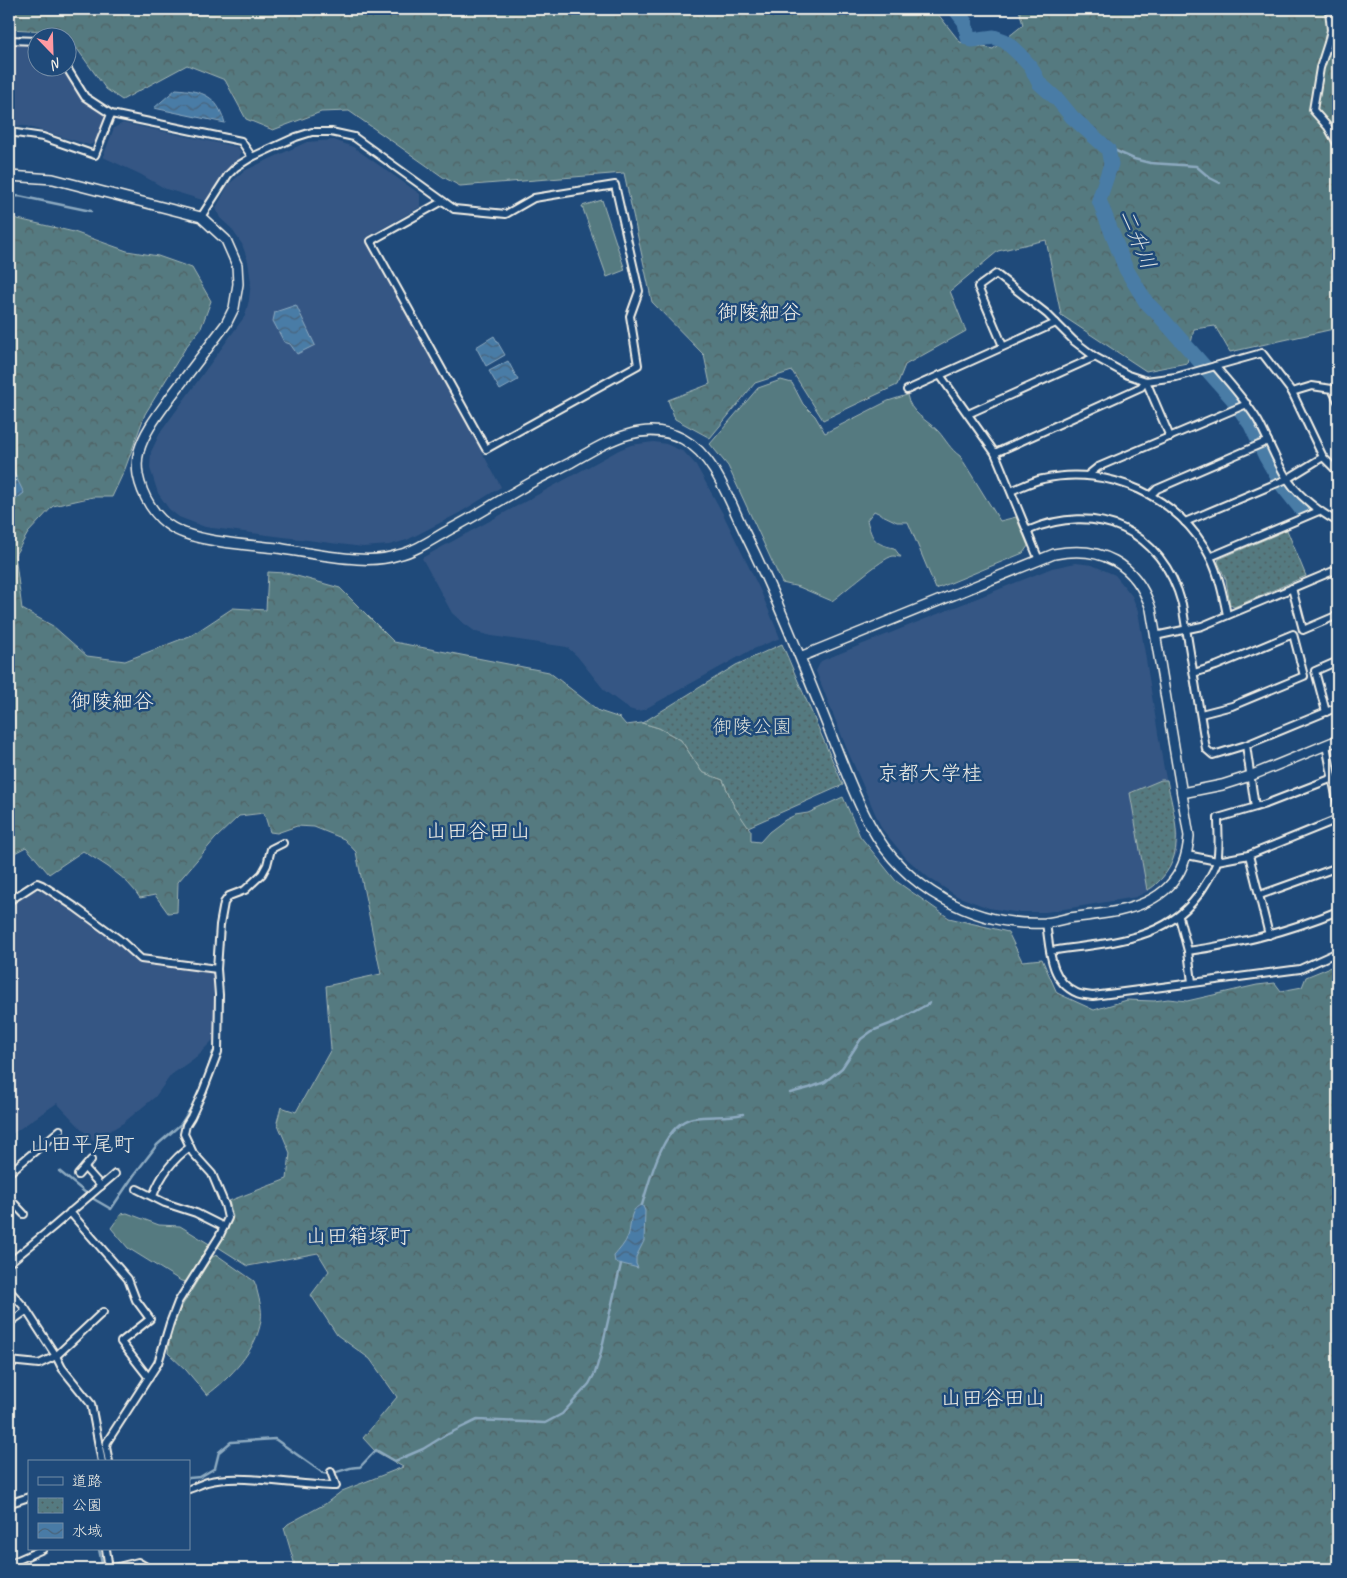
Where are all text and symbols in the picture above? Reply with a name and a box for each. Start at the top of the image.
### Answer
north arrow [28,28,78,78]
text: N [47,54,64,74]
water label: 二升川 [1114,205,1162,273]
district label: 御陵細谷 [717,299,801,325]
district label: 御陵細谷 [70,688,154,714]
park label: 御陵公園 [712,714,792,739]
district label: 京都大学桂 [878,760,983,786]
district label: 山田谷田山 [426,818,531,844]
district label: 山田平尾町 [30,1131,135,1157]
district label: 山田箱塚町 [306,1223,411,1249]
district label: 山田谷田山 [941,1385,1046,1411]
legend [28,1460,190,1550]
text: 道路 [72,1472,102,1491]
text: 公園 [72,1496,102,1515]
text: 水域 [72,1522,102,1541]

